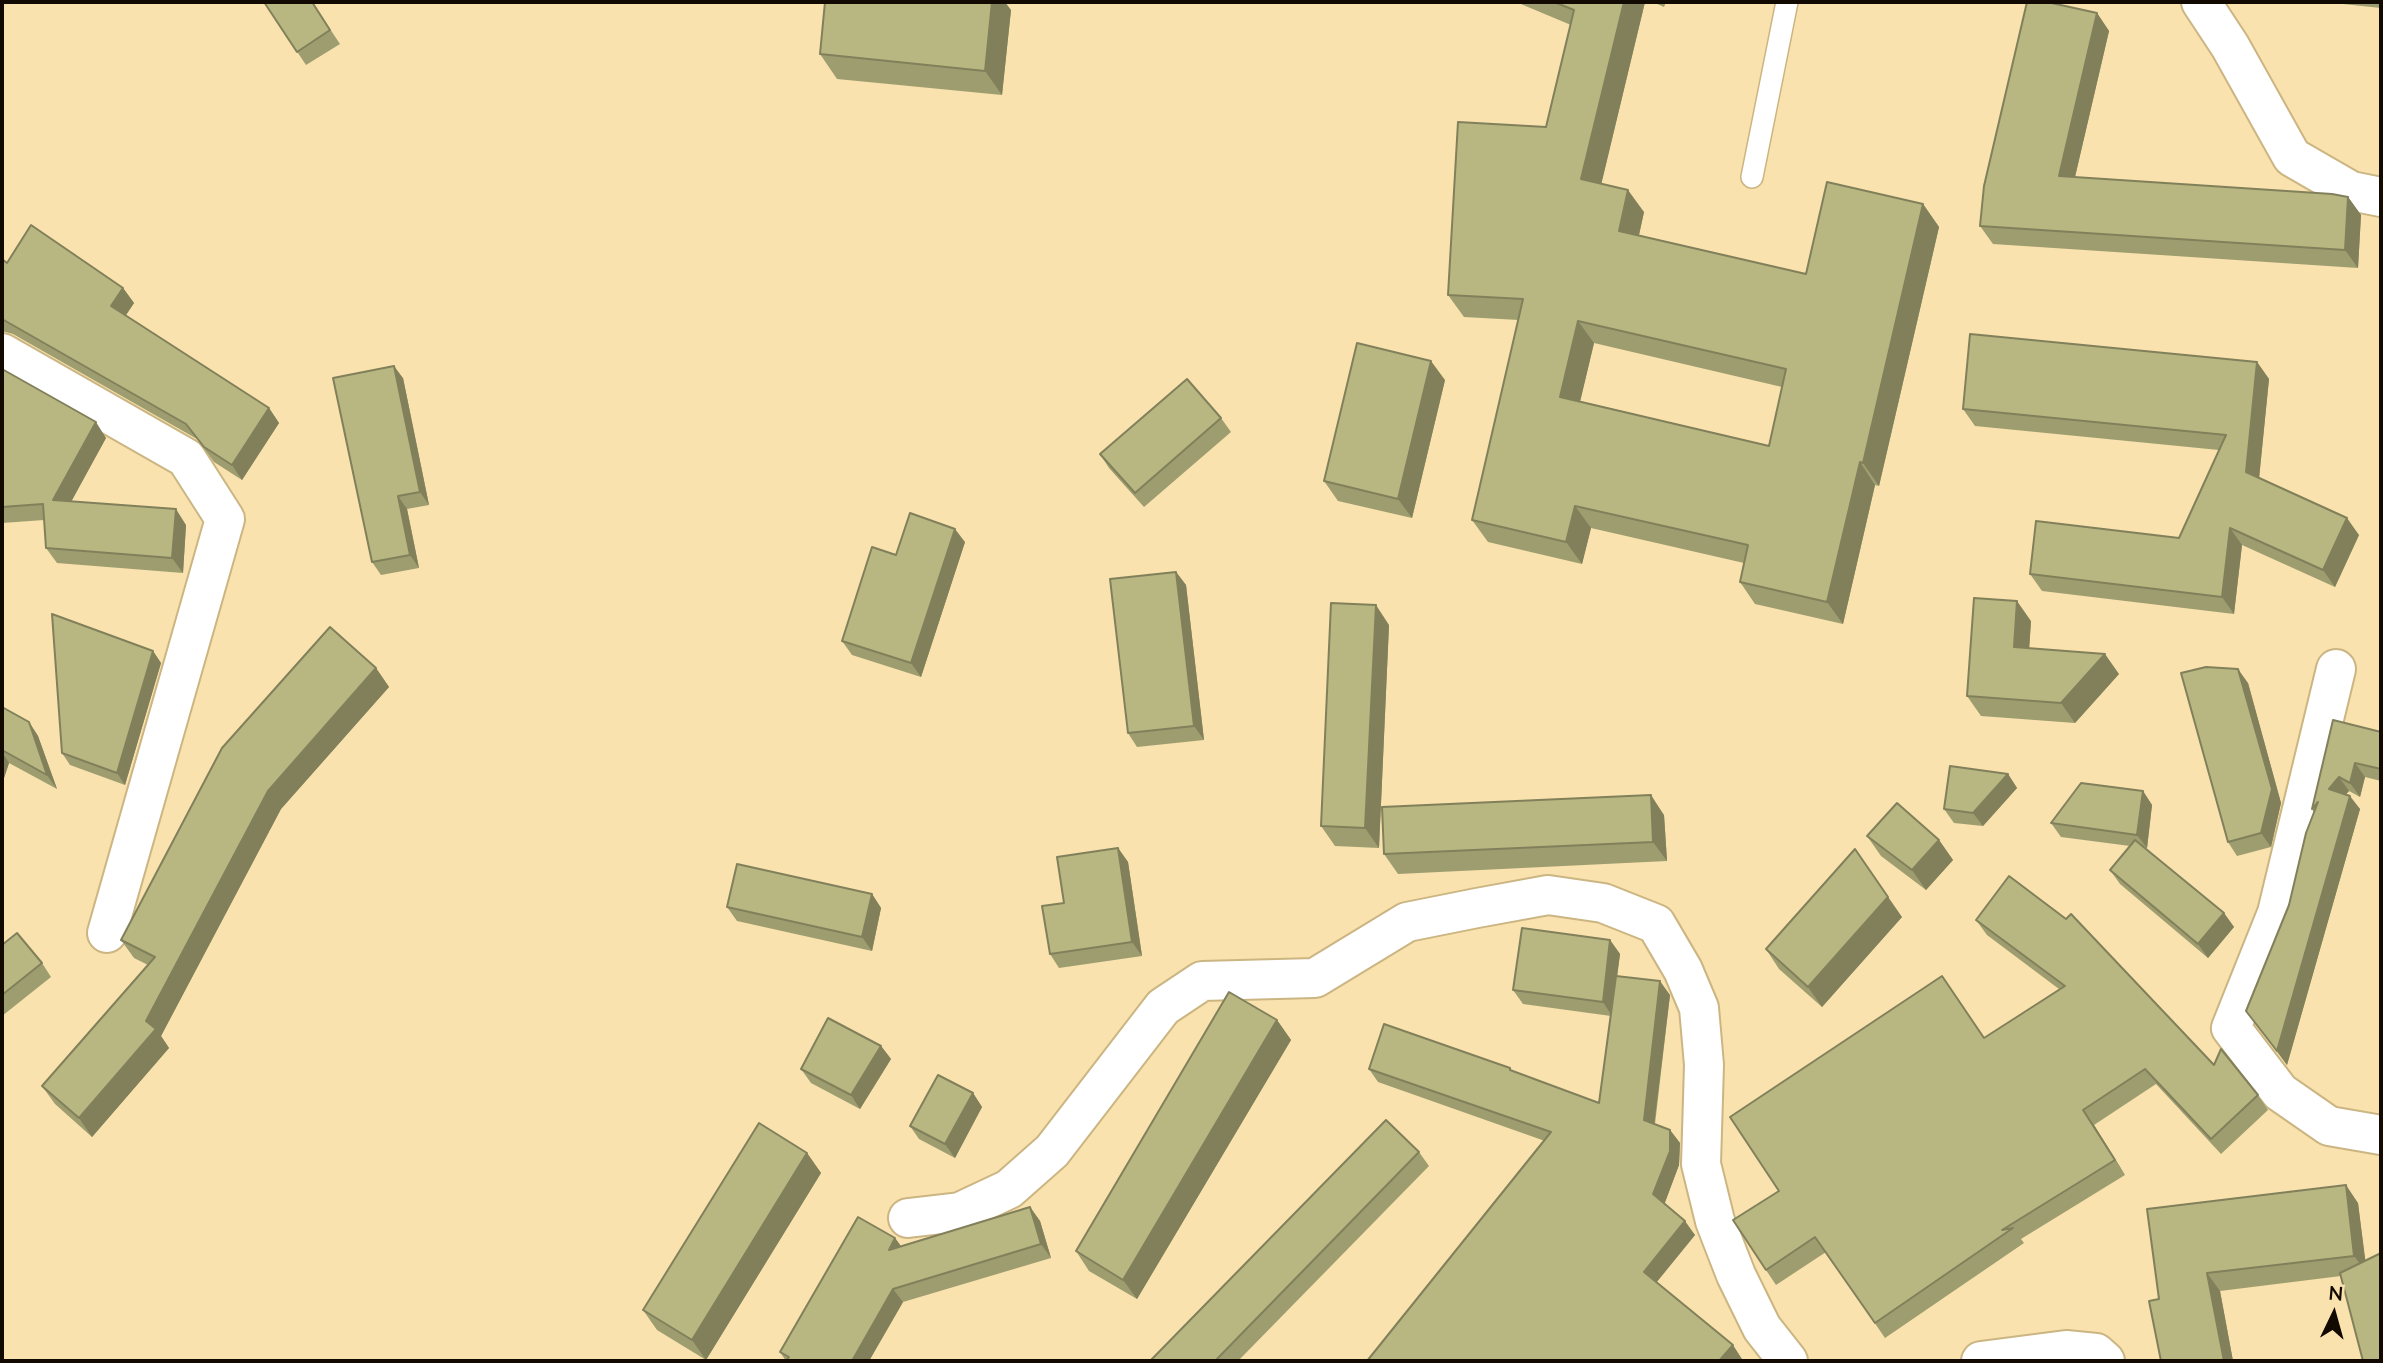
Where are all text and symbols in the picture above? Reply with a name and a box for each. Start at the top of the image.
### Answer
north arrow [2299,1279,2369,1349]
text: N [2328,1280,2344,1305]

